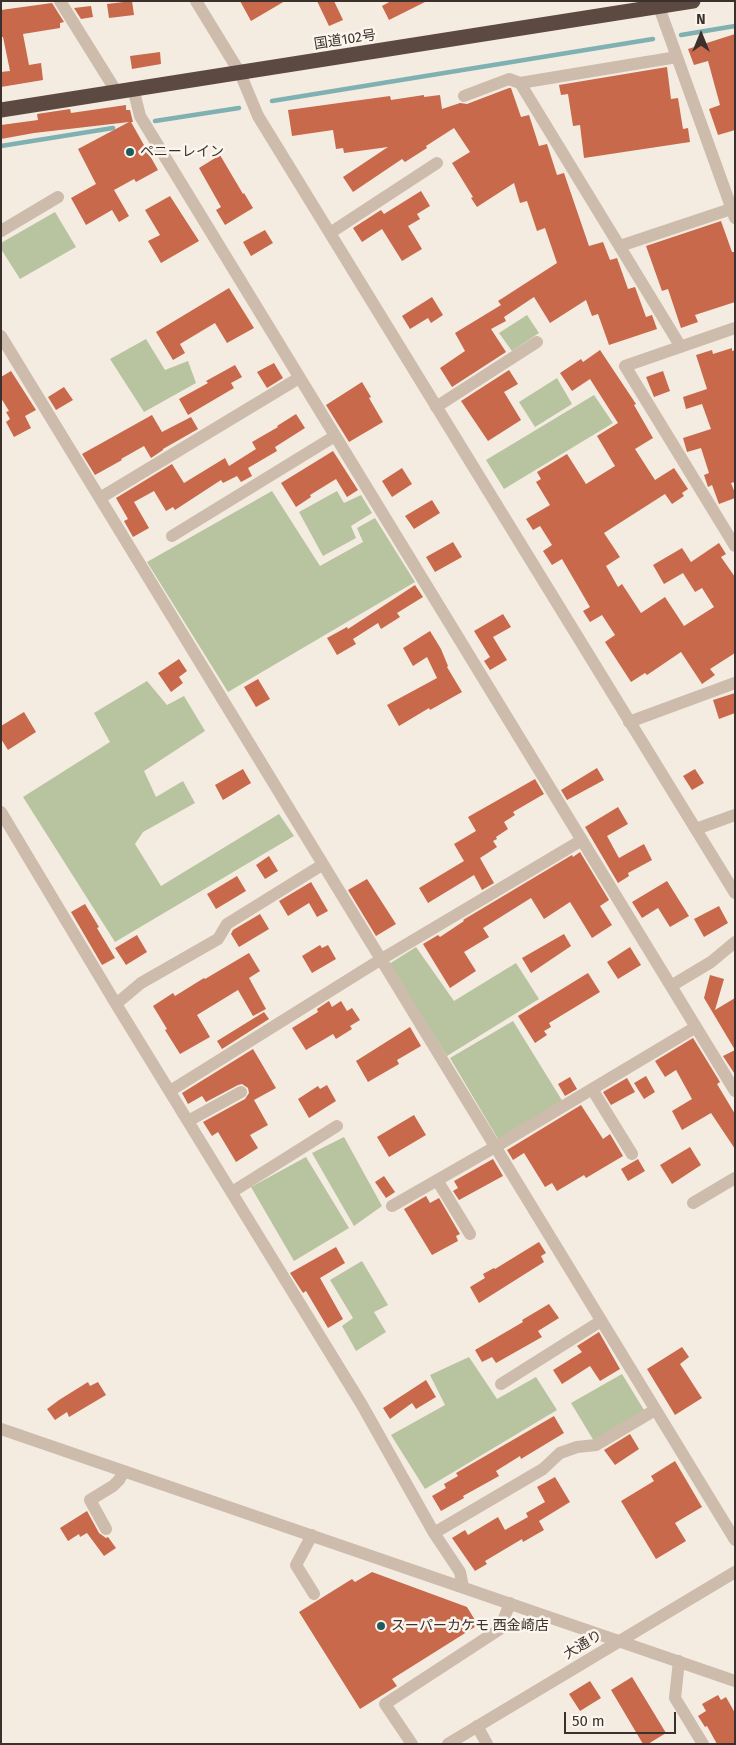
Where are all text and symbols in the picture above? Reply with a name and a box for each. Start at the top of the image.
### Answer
north arrow [676,10,726,60]
text: N [696,11,706,28]
street label: 国道102号 [313,27,377,53]
place label: ペニーレイン [140,144,224,160]
marker: ペニーレイン [124,146,136,158]
place label: スーパーカケモ 西金崎店 [391,1618,549,1634]
marker: スーパーカケモ 西金崎店 [375,1620,387,1632]
street label: 大通り [561,1627,605,1663]
scale bar [566,1702,678,1734]
text: 50 m [572,1712,605,1730]

